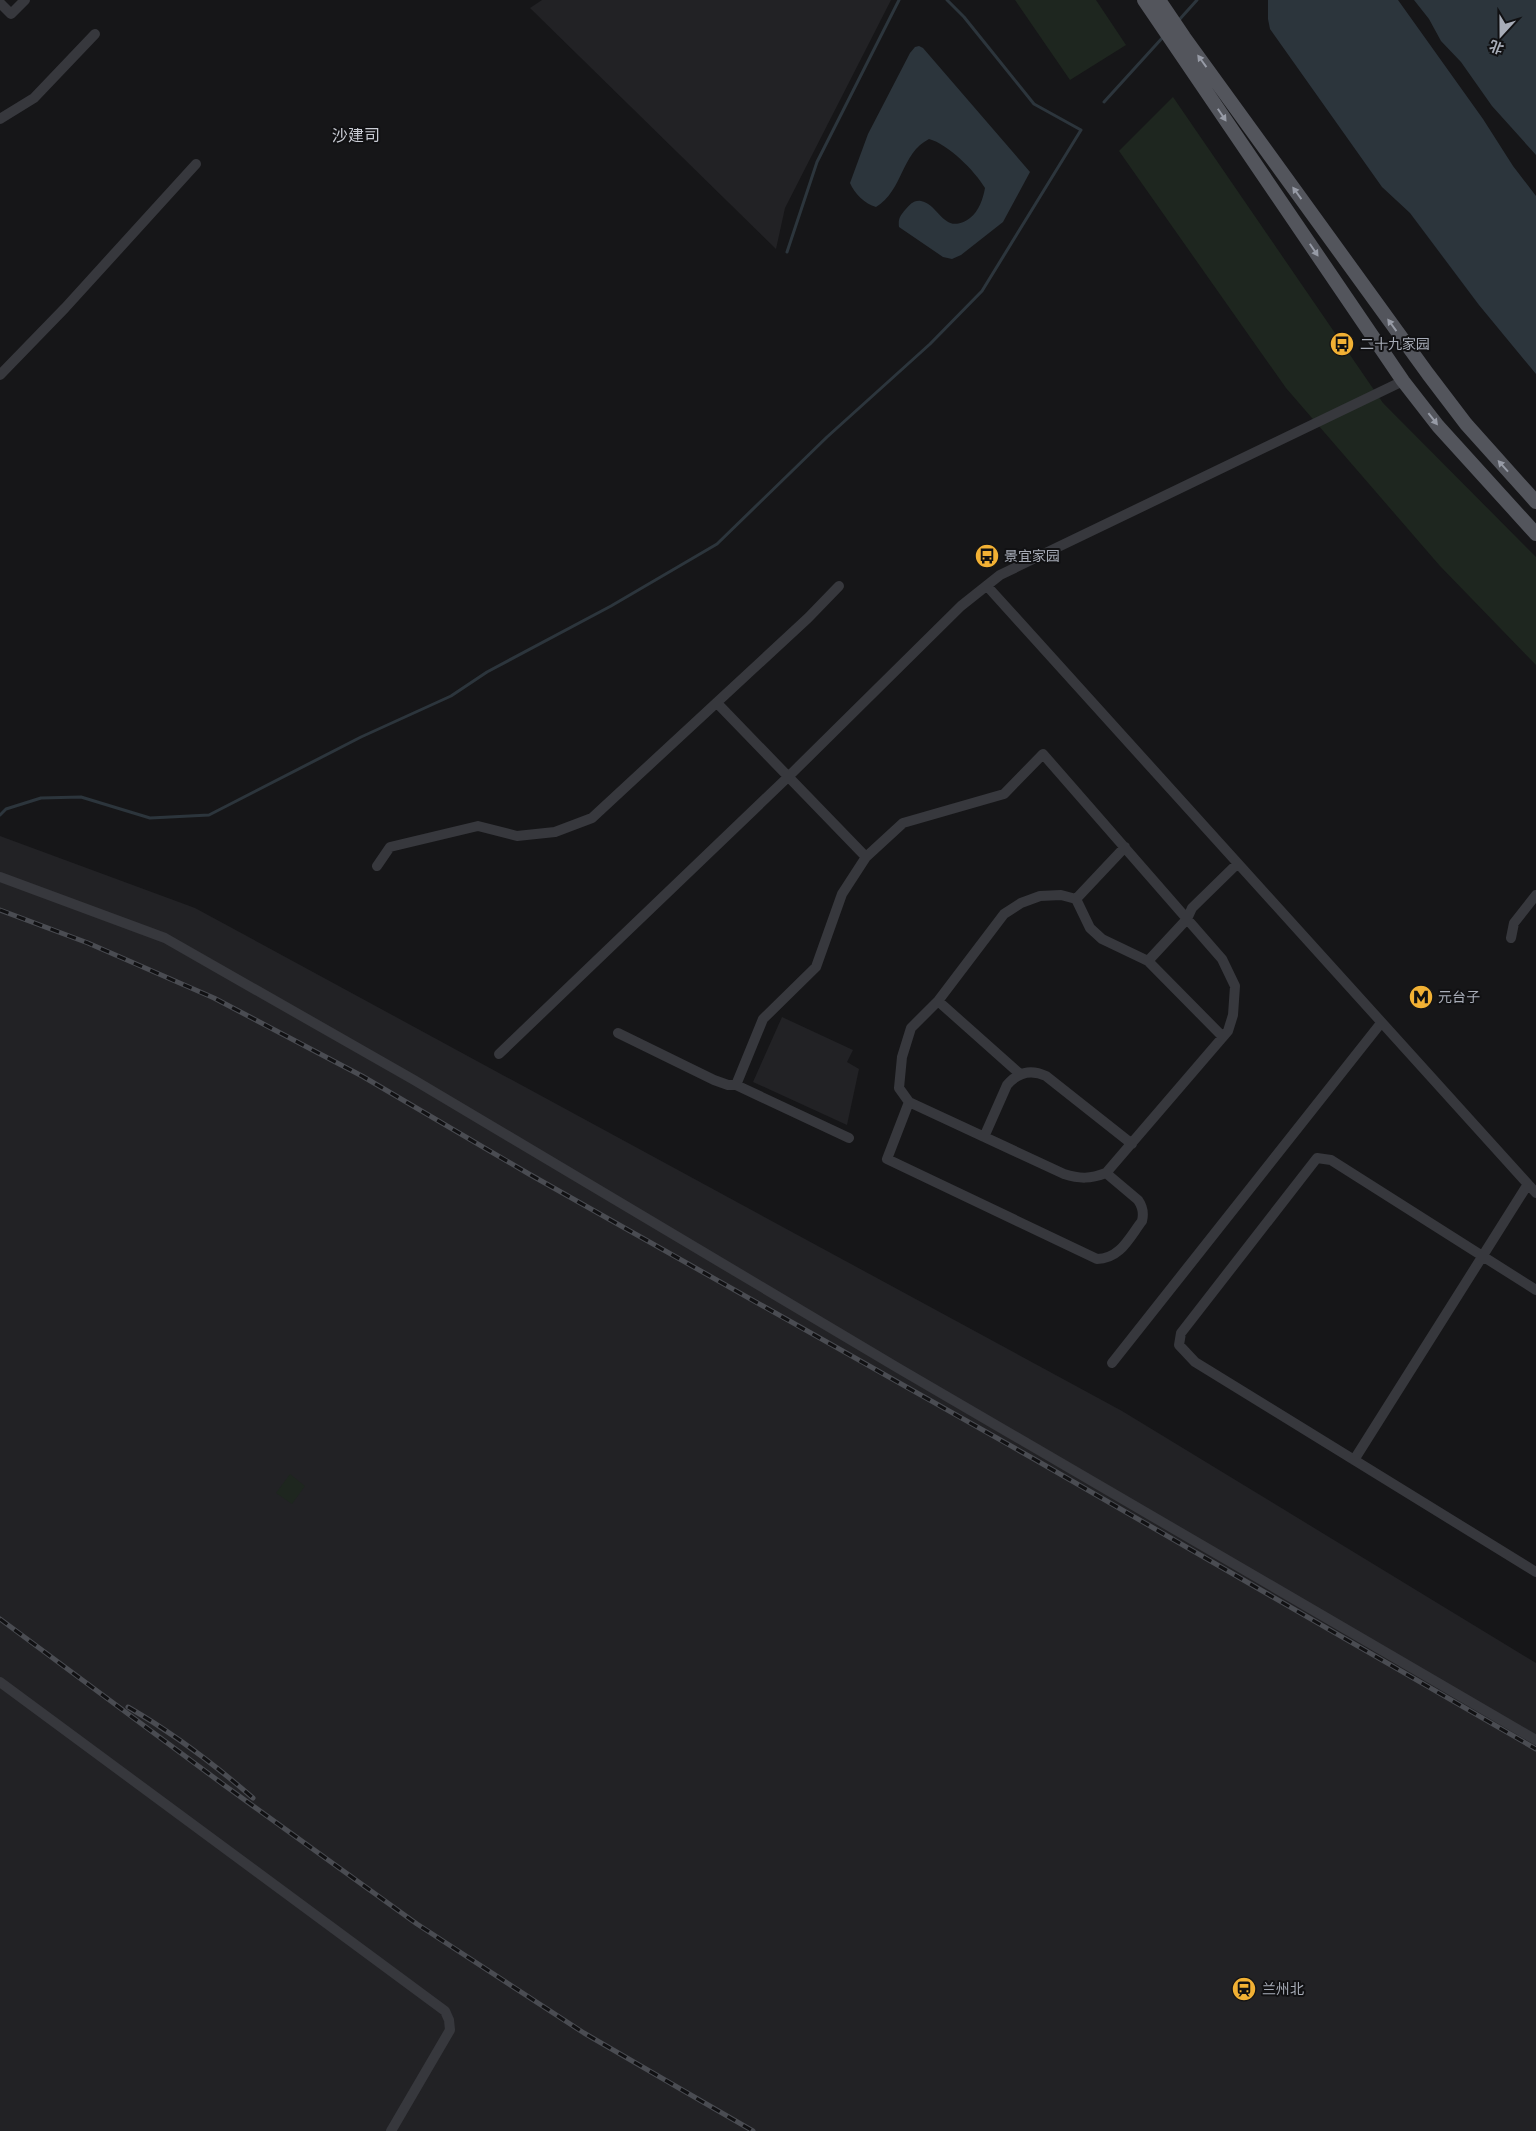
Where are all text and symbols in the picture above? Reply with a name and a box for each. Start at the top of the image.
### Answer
north arrow [1476,10,1526,60]
text: 北 [1487,37,1506,57]
one-way arrow [1196,55,1207,68]
one-way arrow [1217,109,1227,122]
district label: 沙建司 [332,126,380,145]
one-way arrow [1292,186,1302,200]
one-way arrow [1309,243,1319,256]
one-way arrow [1387,318,1397,332]
bus stop icon: 二十九家园 [1329,331,1355,357]
place label: 二十九家园 [1360,336,1430,352]
one-way arrow [1428,413,1438,426]
one-way arrow [1497,460,1509,472]
bus stop icon: 景宜家园 [974,543,1000,569]
place label: 景宜家园 [1004,548,1060,564]
metro station icon: 元台子 [1408,984,1434,1010]
place label: 元台子 [1438,989,1480,1005]
station icon: 兰州北 [1231,1976,1257,2002]
place label: 兰州北 [1262,1981,1304,1997]

